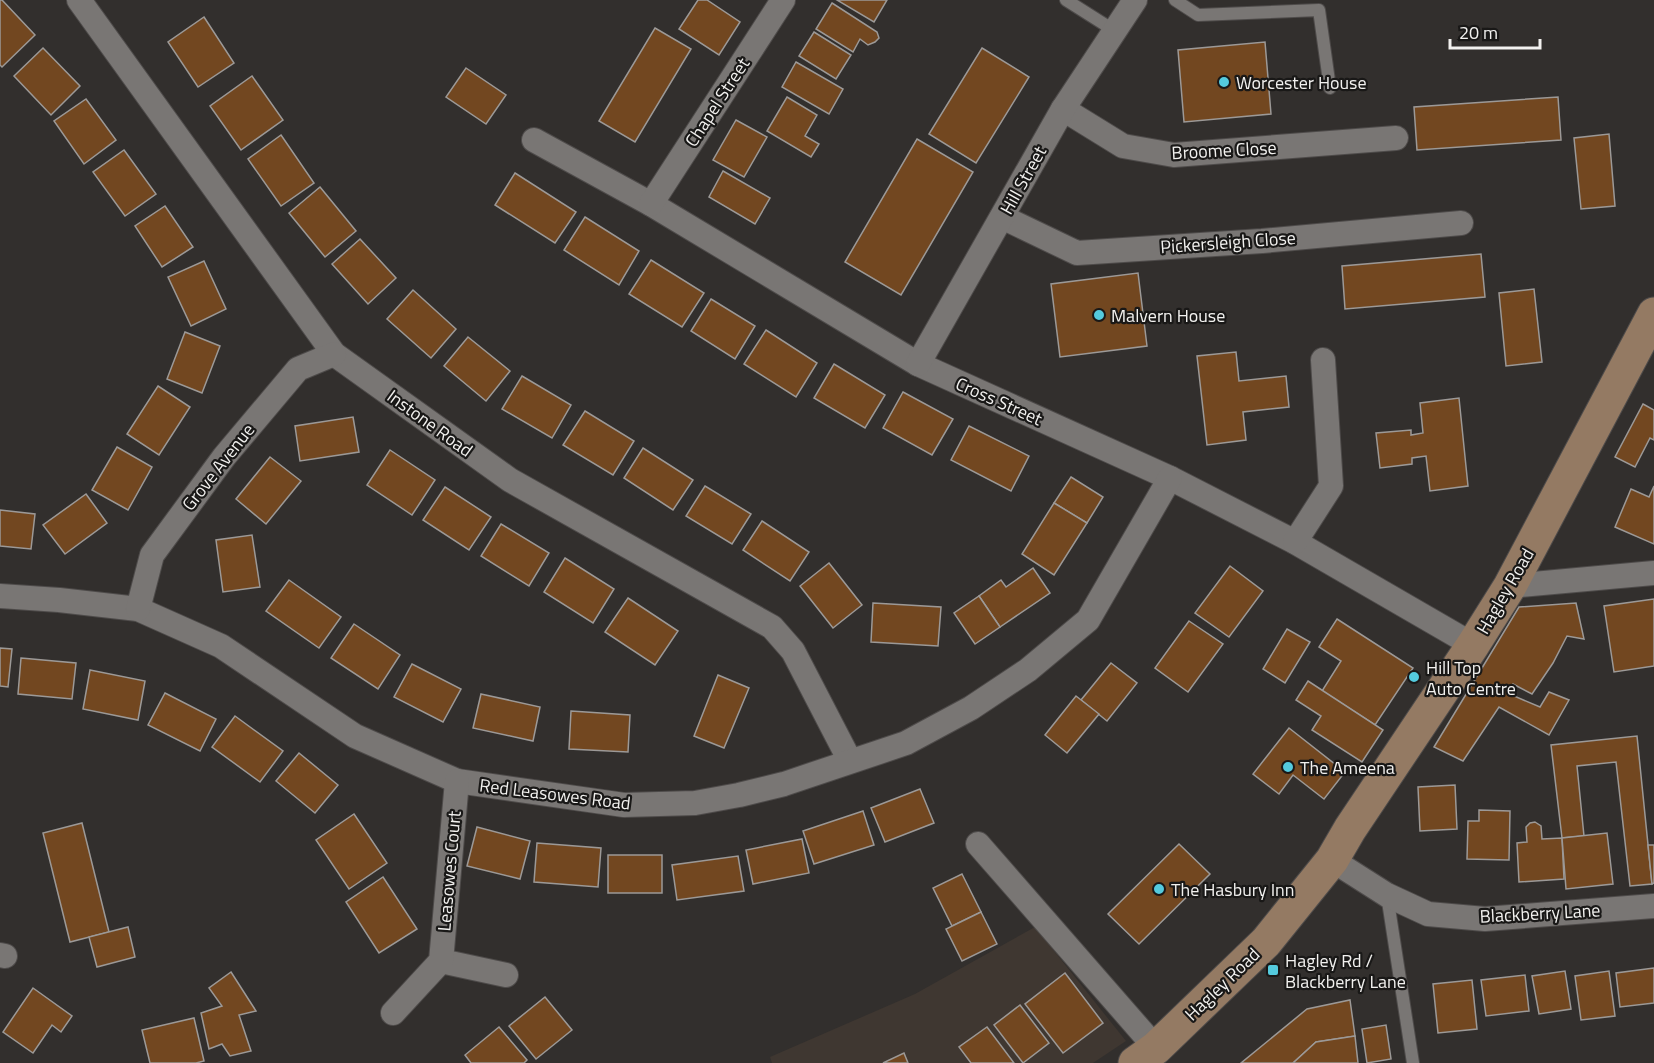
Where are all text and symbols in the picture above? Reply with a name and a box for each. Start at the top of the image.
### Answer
scale bar [1450,12,1540,50]
text: 20 m [1459,19,1498,46]
street label: Chapel Street [678,51,756,152]
place label: Worcester House [1236,69,1367,96]
marker: Worcester House [1217,75,1231,89]
street label: Broome Close [1171,134,1277,166]
street label: Hill Street [993,140,1053,219]
street label: Pickersleigh Close [1159,224,1297,260]
place label: Malvern House [1111,302,1225,329]
marker: Malvern House [1092,308,1106,322]
street label: Cross Street [951,370,1047,432]
street label: Instone Road [382,383,478,463]
street label: Grove Avenue [175,418,261,516]
street label: Hagley Road [1470,543,1540,639]
place label: Hill Top Auto Centre [1426,654,1516,702]
marker: Hill Top Auto Centre [1407,670,1421,684]
place label: The Ameena [1300,754,1395,781]
marker: The Ameena [1281,760,1295,774]
street label: Red Leasowes Road [478,771,632,817]
street label: Leasowes Court [430,809,468,932]
place label: The Hasbury Inn [1171,876,1294,903]
marker: The Hasbury Inn [1152,882,1166,896]
street label: Blackberry Lane [1479,896,1601,930]
street label: Hagley Road [1178,941,1266,1027]
place label: Hagley Rd / Blackberry Lane [1285,947,1406,995]
marker: Hagley Rd / Blackberry Lane [1266,963,1280,977]

